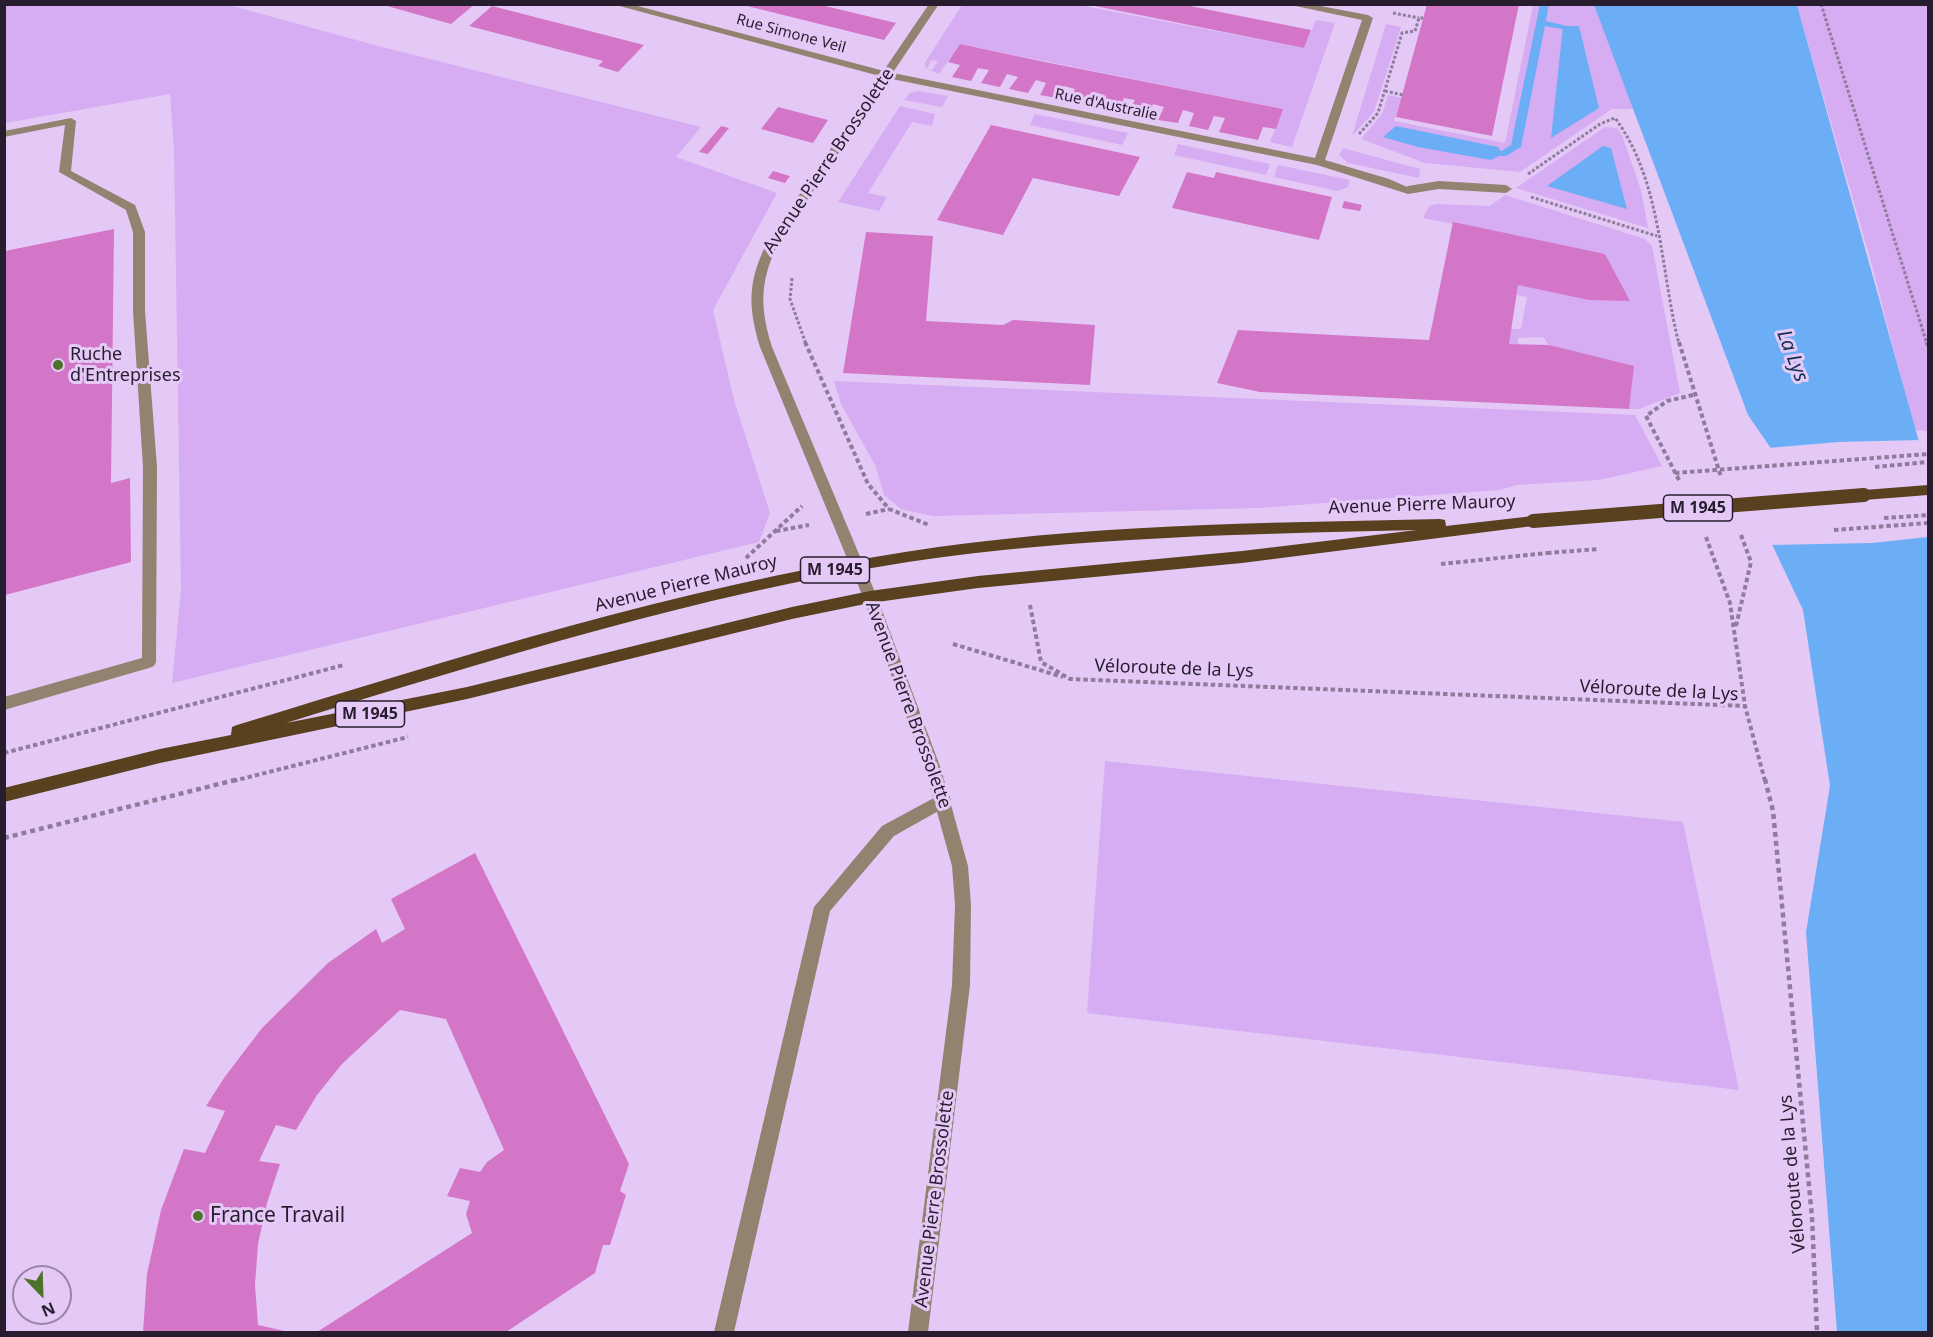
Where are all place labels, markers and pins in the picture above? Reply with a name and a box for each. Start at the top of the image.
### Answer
place label: Ruche d'Entreprises [70,344,181,386]
marker: Ruche d'Entreprises [51,358,65,372]
place label: France Travail [210,1203,345,1229]
marker: France Travail [191,1209,205,1223]

